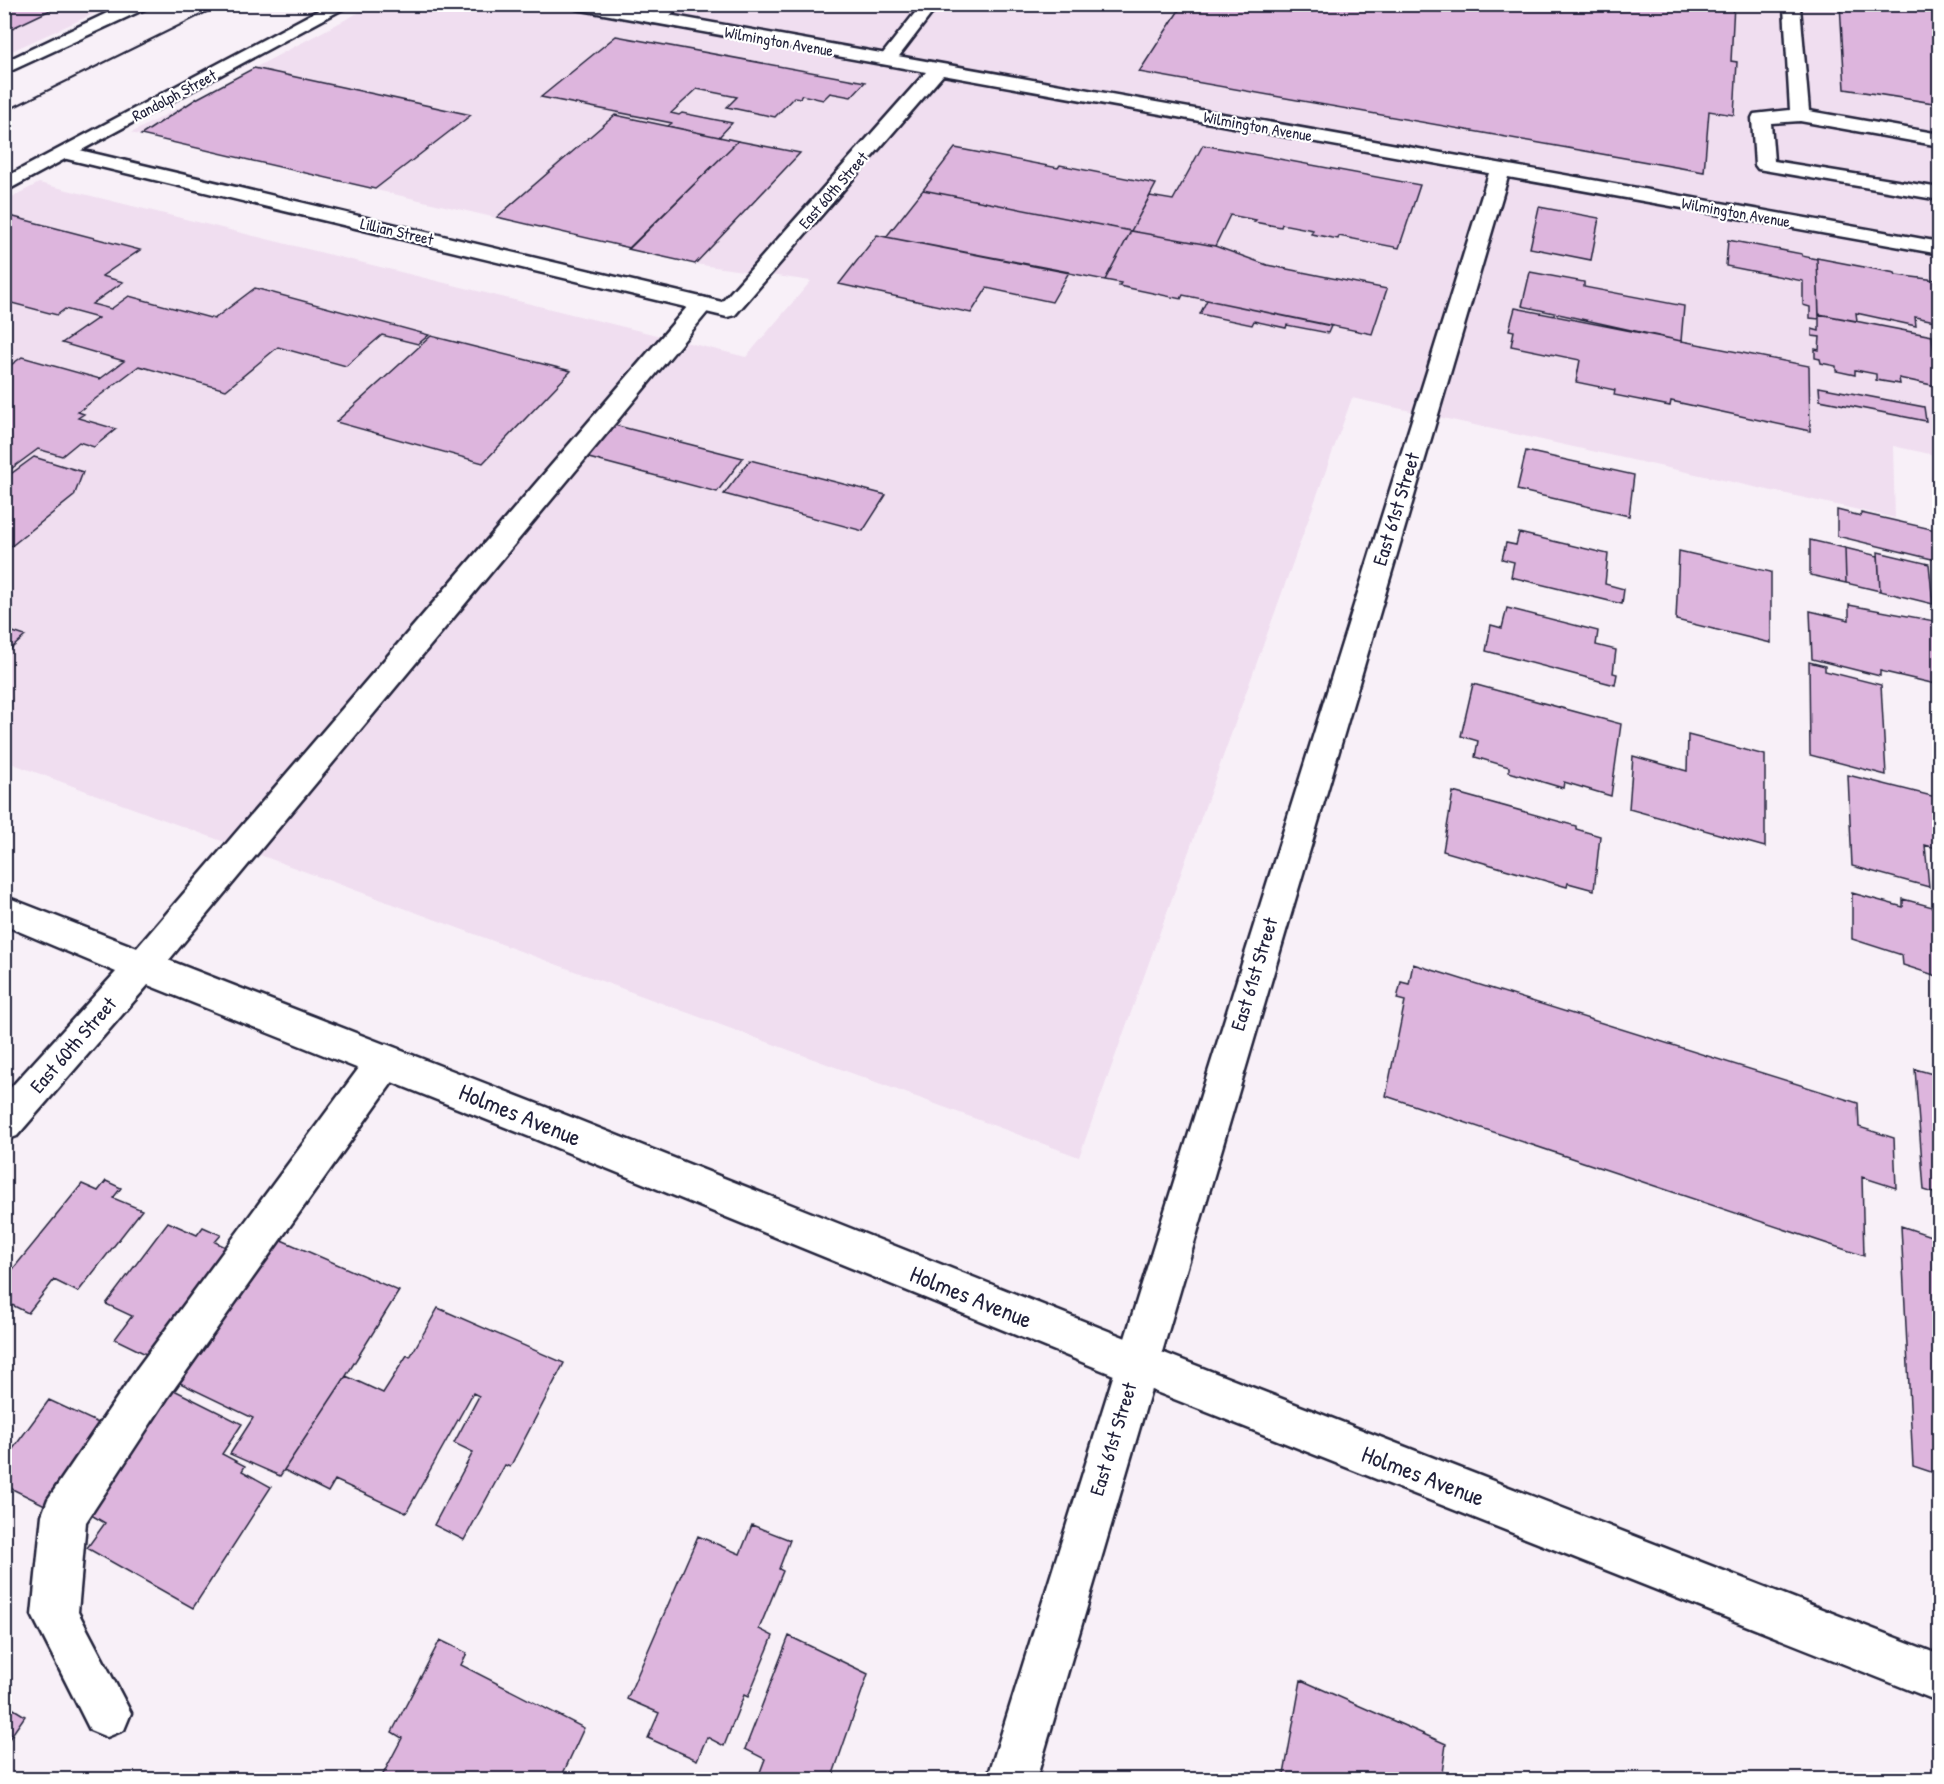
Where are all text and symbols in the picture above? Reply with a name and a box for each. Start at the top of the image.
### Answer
street label: Wilmington Avenue [723,21,836,61]
street label: Randolph Street [128,63,220,126]
street label: Wilmington Avenue [1202,106,1315,146]
street label: East 60th Street [793,146,873,233]
street label: Wilmington Avenue [1680,192,1793,232]
street label: Lillian Street [358,212,436,250]
street label: East 61st Street [1366,448,1426,569]
street label: East 61st Street [1224,913,1284,1034]
street label: East 60th Street [23,990,123,1099]
street label: Holmes Avenue [455,1075,586,1153]
street label: Holmes Avenue [906,1257,1037,1335]
street label: East 61st Street [1083,1378,1143,1499]
street label: Holmes Avenue [1358,1437,1490,1513]

